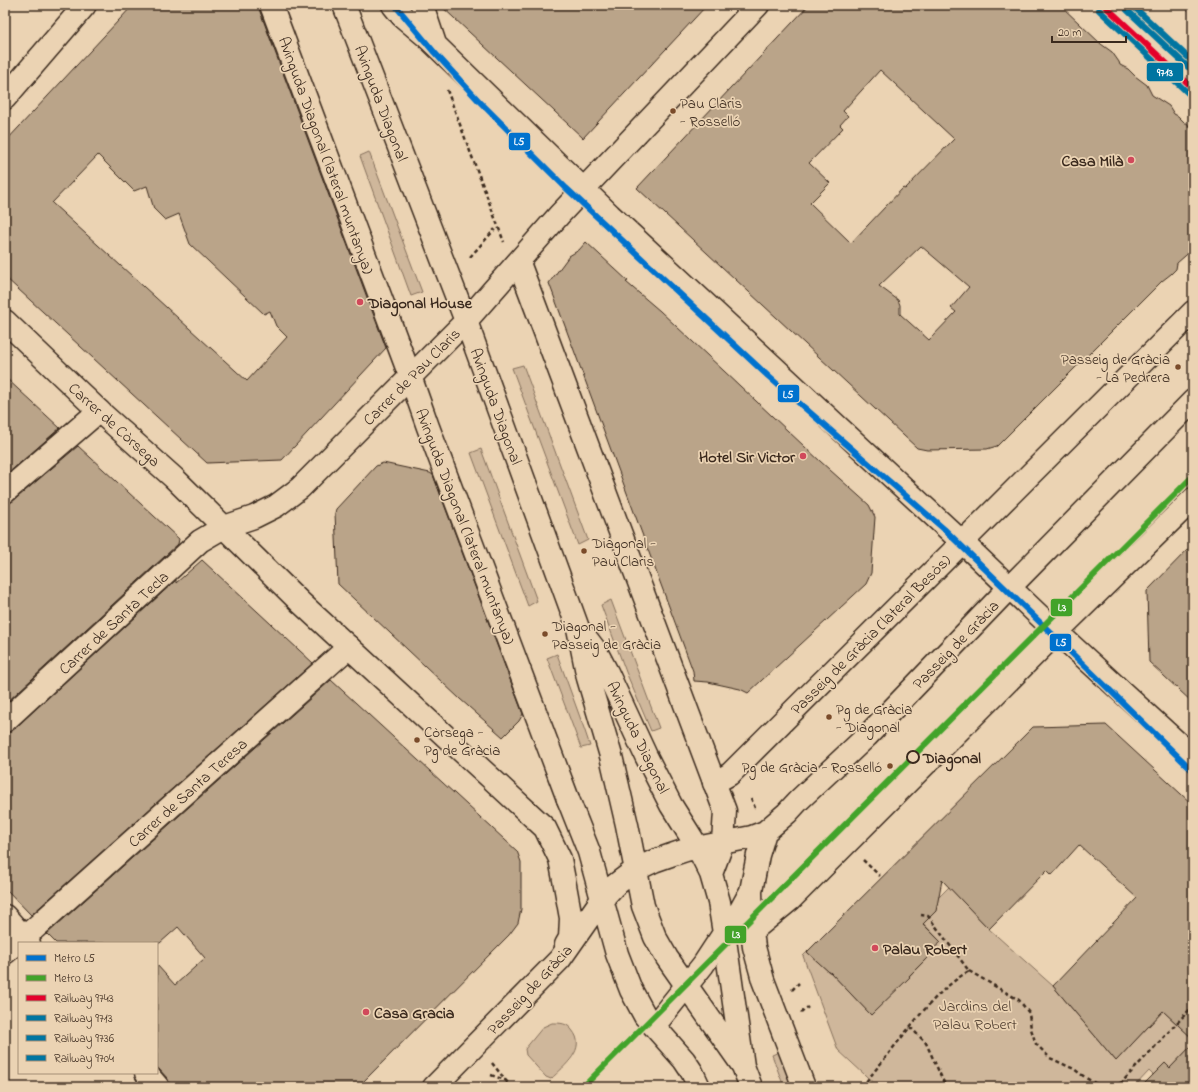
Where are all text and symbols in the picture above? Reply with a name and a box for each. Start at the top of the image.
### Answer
scale bar [1052,18,1126,44]
text: 20 m [1058,24,1081,42]
street label: Avinguda Diagonal (lateral muntanya) [271,34,379,278]
street label: Avinguda Diagonal [347,42,413,166]
line badge: 9713 [1146,62,1184,82]
text: 9713 [1156,65,1173,81]
place label: Pau Claris - Rosselló [680,93,742,133]
marker: Pau Claris - Rosselló [668,106,678,116]
line badge: L5 [508,132,531,151]
text: L5 [514,134,525,150]
place label: Casa Milà [1061,150,1124,174]
marker: Casa Milà [1126,155,1136,165]
place label: Diagonal House [367,292,473,317]
marker: Diagonal House [355,297,365,307]
street label: Carrer de Pau Claris [358,323,467,432]
street label: Avinguda Diagonal [463,345,527,469]
place label: Passeig de Gràcia - La Pedrera [1061,349,1170,389]
marker: Passeig de Gràcia - La Pedrera [1173,362,1183,372]
street label: Carrer de Còrsega [62,377,165,474]
line badge: L5 [777,384,800,403]
text: L5 [783,387,794,403]
street label: Avinguda Diagonal (lateral muntanya) [408,405,520,649]
place label: Hotel Sir Victor [699,446,796,470]
marker: Hotel Sir Victor [798,451,808,461]
place label: Diagonal - Pau Claris [591,533,656,573]
marker: Diagonal - Pau Claris [579,546,589,556]
street label: Passeig de Gràcia (lateral Besòs) [786,549,957,721]
street label: Carrer de Santa Tecla [54,566,175,681]
street label: Passeig de Gràcia [907,595,1005,696]
line badge: L3 [1050,598,1073,617]
text: L3 [1058,600,1067,616]
place label: Diagonal - Passeig de Gràcia [551,616,661,657]
marker: Diagonal - Passeig de Gràcia [540,629,550,639]
line badge: L5 [1049,633,1072,652]
text: L5 [1056,635,1067,651]
street label: Avinguda Diagonal [600,677,675,799]
place label: Pg de Gràcia - Diagonal [836,699,912,740]
marker: Pg de Gràcia - Diagonal [824,712,834,722]
place label: Còrsega - Pg de Gràcia [424,722,500,763]
street label: Carrer de Santa Teresa [123,733,253,854]
marker: Còrsega - Pg de Gràcia [412,735,422,745]
place label: Diagonal [922,747,981,772]
marker: Diagonal [906,750,920,764]
place label: Pg de Gràcia - Rosselló [742,757,882,780]
marker: Pg de Gràcia - Rosselló [885,761,895,771]
line badge: L3 [724,925,747,944]
text: L3 [732,927,741,943]
place label: Palau Robert [883,938,968,962]
street label: Passeig de Gràcia [482,940,579,1041]
legend [18,942,158,1074]
marker: Palau Robert [870,943,880,953]
text: Metro L5 [54,950,95,968]
text: Metro L3 [54,970,93,988]
text: Railway 9743 [54,990,114,1009]
park label: Jardins del Palau Robert [933,995,1018,1037]
place label: Casa Gracia [374,1002,455,1026]
marker: Casa Gracia [361,1007,371,1017]
text: Railway 9713 [54,1010,113,1029]
text: Railway 9736 [54,1030,115,1049]
text: Railway 9704 [54,1050,114,1069]

